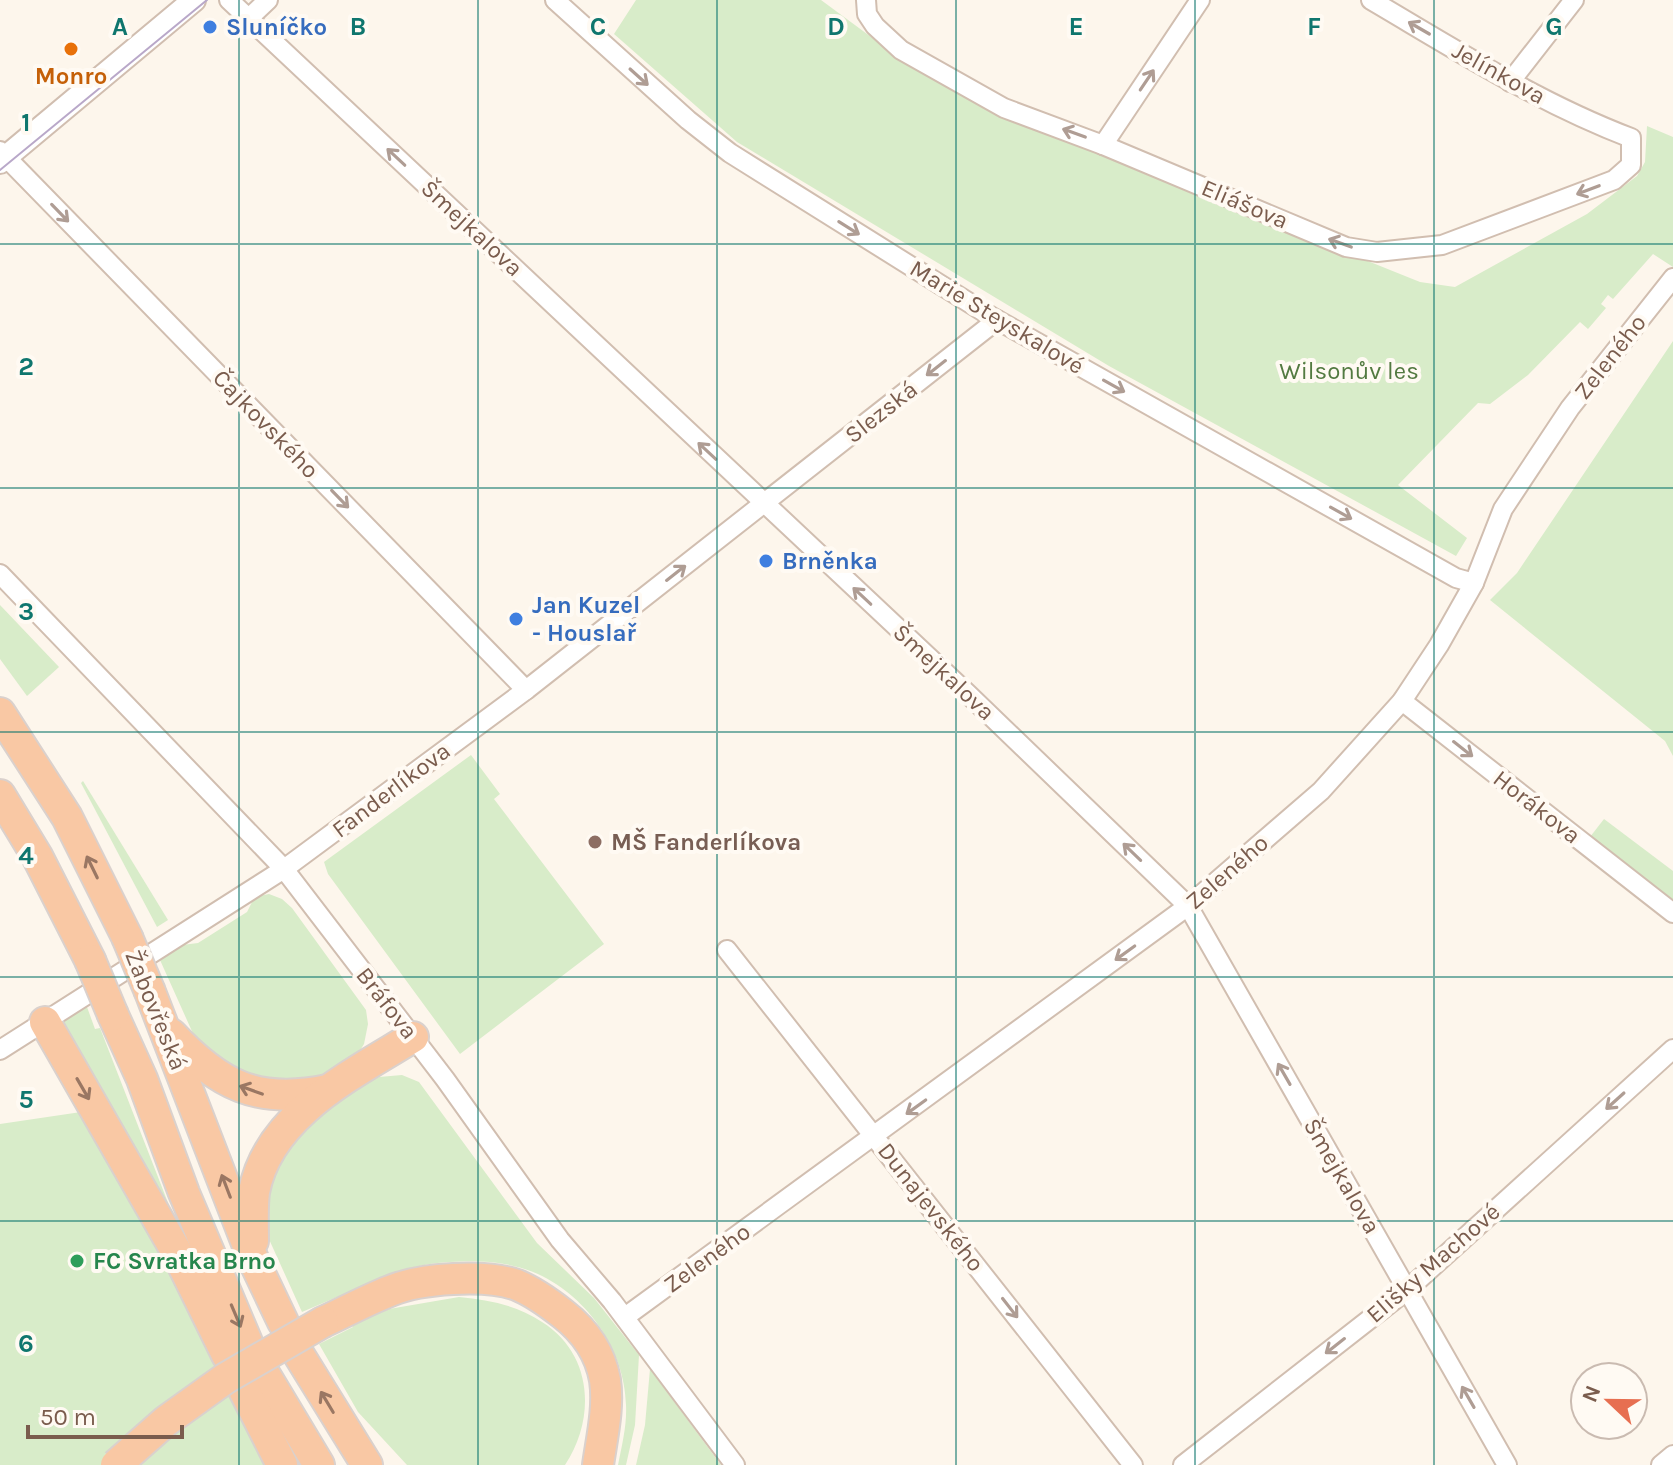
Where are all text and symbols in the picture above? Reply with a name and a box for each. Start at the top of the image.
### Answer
text: A [112,11,128,42]
text: B [350,11,366,42]
text: C [590,11,606,42]
text: D [827,11,845,42]
text: E [1068,11,1084,42]
text: F [1307,11,1321,42]
text: G [1545,11,1563,42]
place label: Sluníčko [226,13,327,41]
marker: Sluníčko [201,18,219,36]
one-way arrow [1408,20,1431,36]
street label: Jelínkova [1447,36,1551,110]
marker: Monro [62,40,80,58]
place label: Monro [35,62,107,90]
one-way arrow [628,67,648,85]
one-way arrow [1138,69,1155,91]
text: 1 [21,107,31,138]
one-way arrow [1061,125,1086,140]
one-way arrow [386,147,406,166]
street label: Šmejkalova [415,173,529,282]
street label: Eliášova [1197,173,1293,235]
one-way arrow [1576,184,1601,198]
one-way arrow [50,203,69,222]
one-way arrow [838,219,860,236]
one-way arrow [1328,235,1353,249]
street label: Marie Steyskalové [905,254,1089,380]
street label: Zeleného [1568,309,1652,405]
text: 2 [18,351,34,382]
park label: Wilsonův les [1279,357,1419,385]
one-way arrow [926,360,947,377]
street label: Čajkovského [207,363,325,484]
street label: Slezská [839,375,923,449]
one-way arrow [1102,379,1126,394]
one-way arrow [697,441,717,460]
one-way arrow [330,489,349,509]
one-way arrow [1329,505,1352,521]
place label: Brněnka [782,547,878,575]
marker: Brněnka [757,552,775,570]
one-way arrow [665,565,686,582]
one-way arrow [853,587,873,605]
place label: Jan Kuzel - Houslař [532,591,640,647]
text: 3 [18,596,34,627]
marker: Jan Kuzel - Houslař [507,610,525,628]
street label: Šmejkalova [887,617,1001,726]
street label: Fanderlíkova [326,736,456,844]
one-way arrow [1452,740,1473,757]
street label: Horákova [1488,764,1586,850]
place label: MŠ Fanderlíkova [611,827,801,856]
street label: Zeleného [1180,829,1274,915]
marker: MŠ Fanderlíkova [586,833,604,851]
text: 4 [18,840,34,871]
one-way arrow [1123,843,1142,862]
one-way arrow [84,856,100,880]
one-way arrow [1115,944,1136,961]
street label: Žabovřeská [119,946,193,1074]
street label: Bráfova [350,962,424,1044]
one-way arrow [1276,1063,1292,1086]
one-way arrow [75,1077,91,1100]
one-way arrow [240,1082,264,1096]
text: 5 [18,1084,34,1115]
one-way arrow [1606,1092,1626,1110]
one-way arrow [905,1098,927,1115]
street label: Šmejkalova [1298,1113,1387,1239]
street label: Dunajevského [872,1137,990,1277]
one-way arrow [218,1175,232,1199]
street label: Elišky Machové [1360,1197,1506,1329]
street label: Zeleného [658,1217,756,1299]
place label: FC Svratka Brno [93,1247,276,1275]
marker: FC Svratka Brno [68,1252,86,1270]
one-way arrow [1001,1297,1018,1318]
one-way arrow [230,1303,245,1328]
text: 6 [18,1328,34,1359]
one-way arrow [1325,1337,1346,1355]
north arrow [1569,1361,1649,1441]
text: N [1576,1382,1606,1406]
one-way arrow [1460,1386,1476,1409]
scale bar [28,1389,182,1439]
one-way arrow [319,1391,335,1414]
text: 50 m [40,1403,96,1431]

